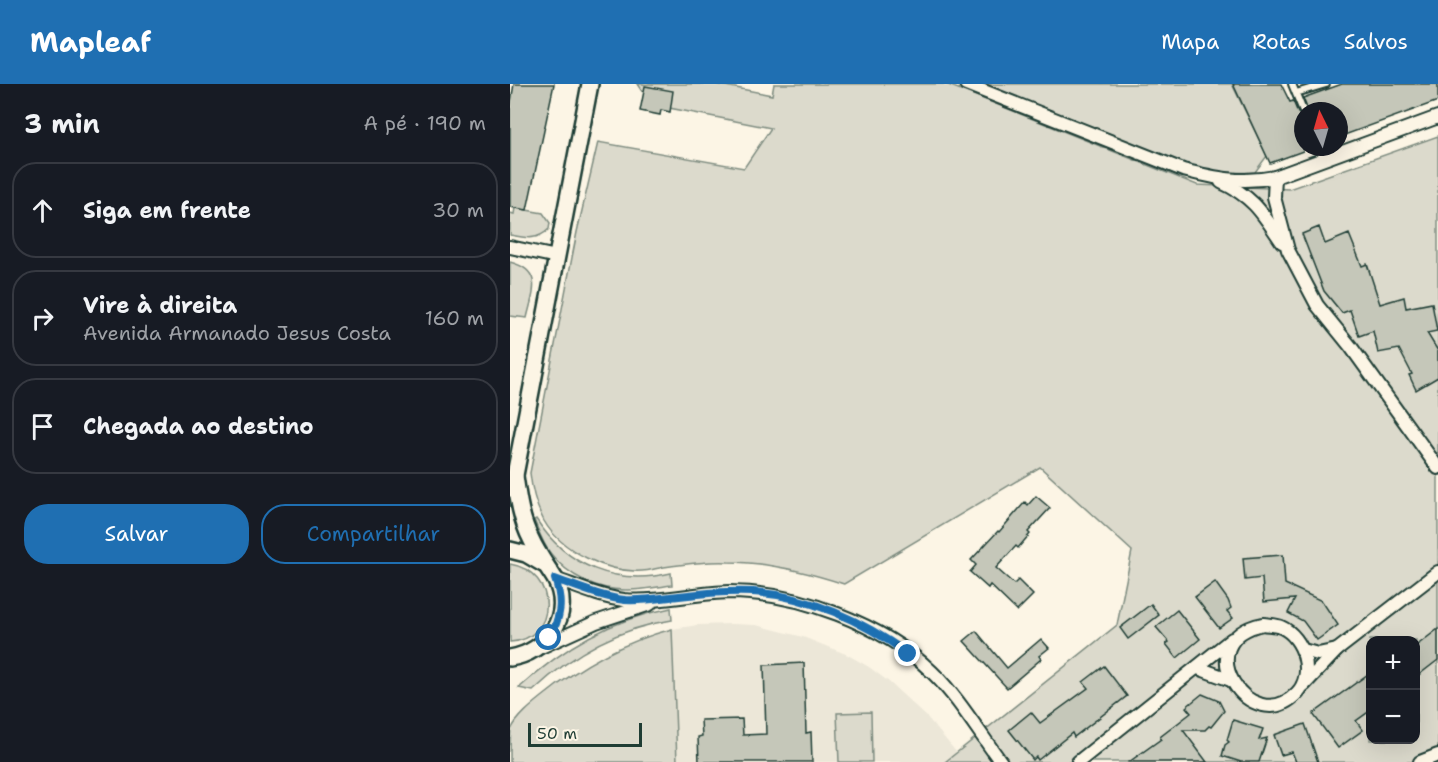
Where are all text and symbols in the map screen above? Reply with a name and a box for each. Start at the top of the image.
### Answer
text: Mapleaf [30,23,151,61]
text: Mapa [1161,28,1219,56]
text: Rotas [1252,28,1311,56]
text: Salvos [1344,28,1408,56]
north arrow [1294,102,1348,156]
text: 3 min [24,106,100,141]
text: A pé · 190 m [364,110,486,136]
icon: ahead [26,194,59,227]
text: Siga em frente [83,196,251,225]
text: 30 m [432,197,484,223]
text: Vire à direita [83,291,237,320]
icon: right [26,302,59,335]
text: 160 m [425,305,484,331]
text: Avenida Armanado Jesus Costa [83,320,391,346]
icon: arrive [26,410,59,443]
text: Chegada ao destino [83,412,314,441]
button: Salvar [24,504,249,564]
button: Compartilhar [261,504,486,564]
route start [535,624,561,650]
map controls [1366,636,1420,744]
button: + [1366,636,1420,690]
route end [894,640,920,666]
button: − [1366,690,1420,744]
scale bar [528,720,642,748]
text: 50 m [537,723,577,744]

